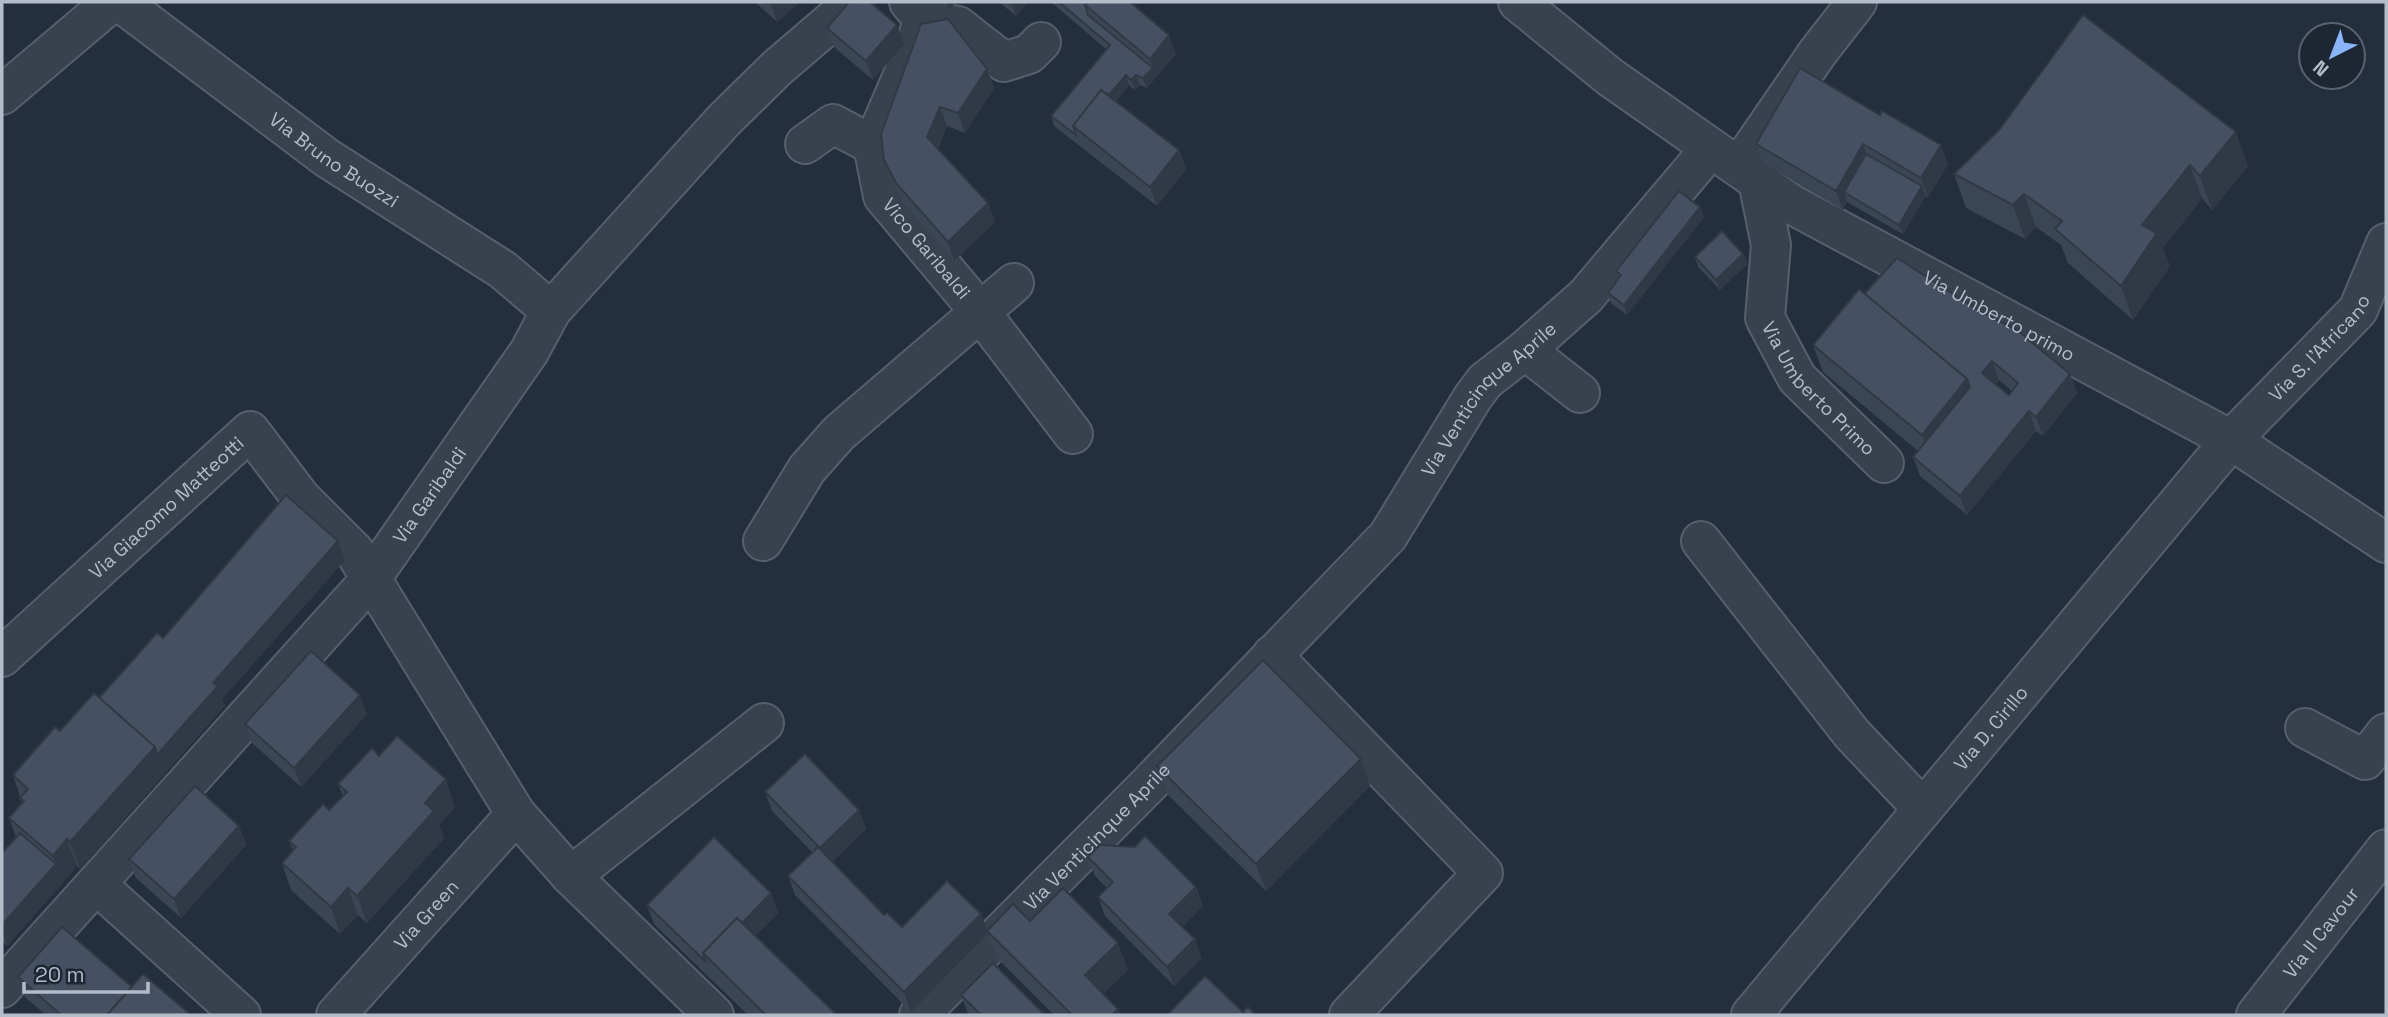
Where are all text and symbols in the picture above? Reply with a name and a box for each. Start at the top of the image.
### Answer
north arrow [2297,21,2367,91]
text: N [2308,55,2334,82]
street label: Via Bruno Buozzi [264,107,403,213]
street label: Vico Garibaldi [877,193,976,304]
street label: Via Umberto primo [1918,265,2079,367]
street label: Via S. l'Africano [2264,291,2376,407]
street label: Via Venticinque Aprile [1415,316,1562,481]
street label: Via Umberto Primo [1756,317,1881,461]
street label: Via Giacomo Matteotti [84,431,249,585]
street label: Via Garibaldi [387,442,472,549]
street label: Via D. Cirillo [1948,681,2034,776]
street label: Via Venticinque Aprile [1018,757,1176,916]
street label: Via Green [389,874,464,955]
street label: Via II Cavour [2278,882,2365,983]
scale bar [24,950,149,994]
text: 20 m [35,961,85,988]

